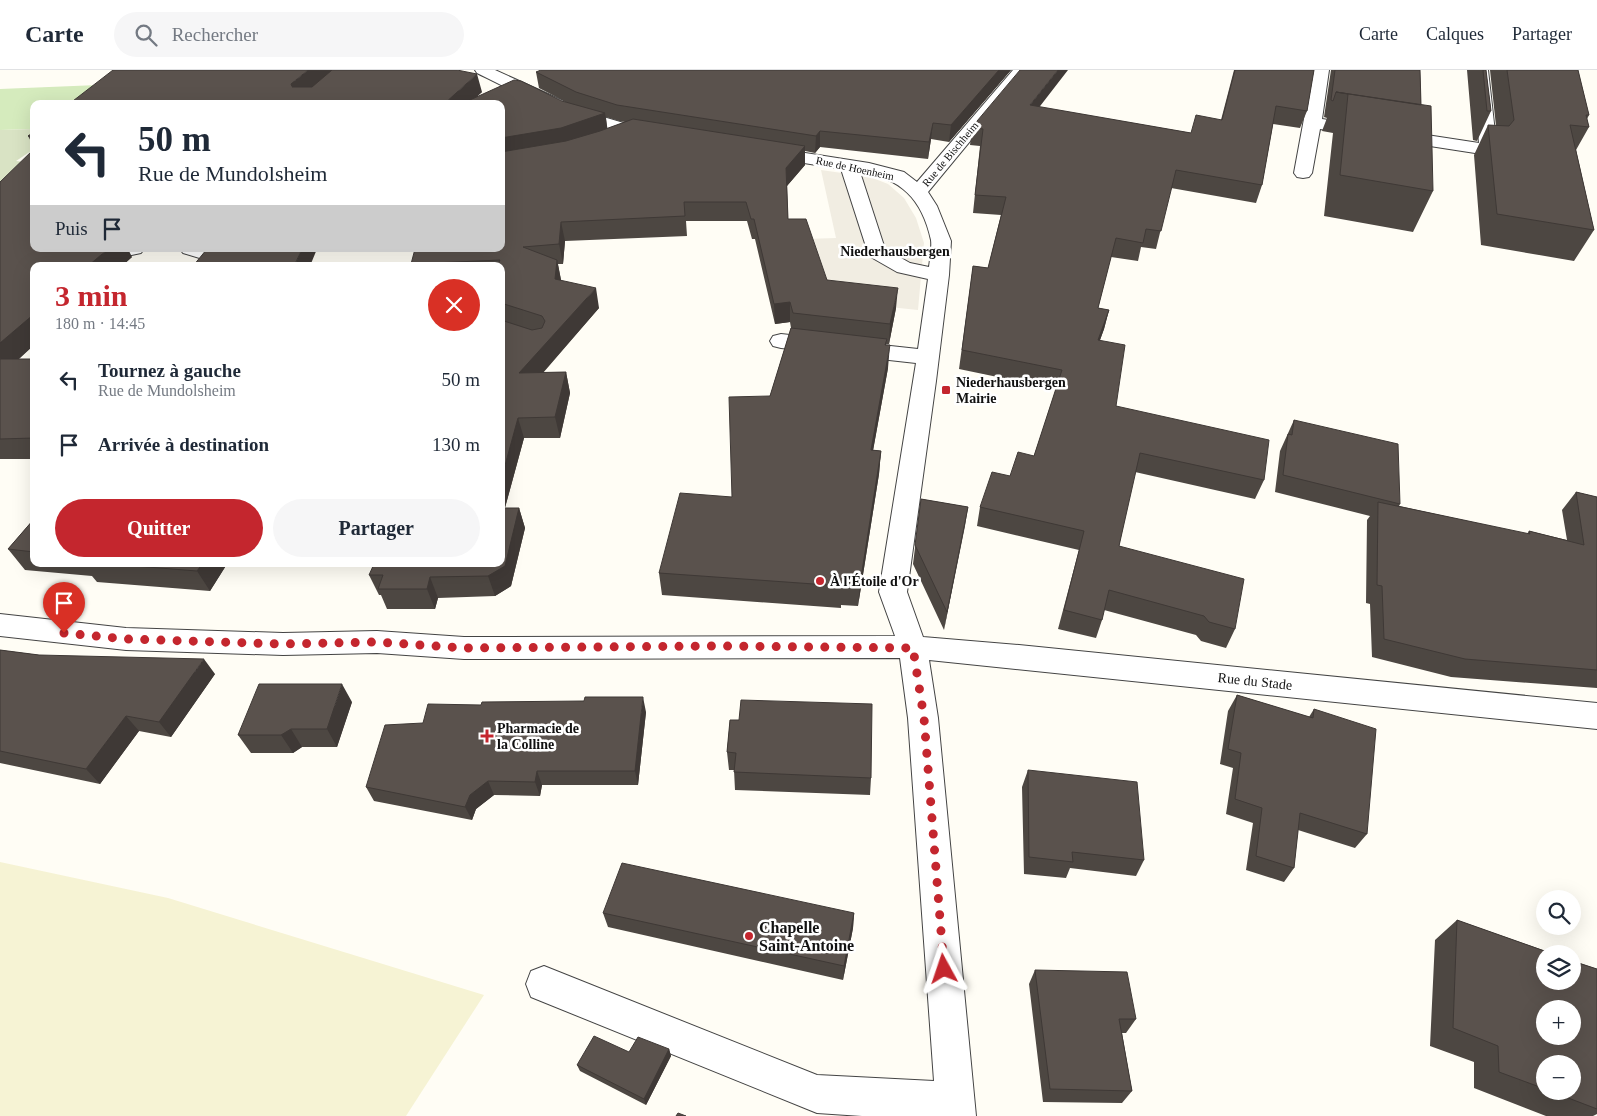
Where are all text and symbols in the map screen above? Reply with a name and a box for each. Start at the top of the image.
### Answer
search box [114,12,464,57]
text: Carte [25,21,84,47]
icon: search [132,21,160,49]
text: Rechercher [172,24,258,45]
text: Carte [1359,24,1398,44]
text: Calques [1426,24,1484,44]
text: Partager [1512,24,1572,44]
street label: Rue de Bischheim [919,119,981,189]
icon: left [55,120,120,185]
text: 50 m [138,120,211,159]
street label: Rue de Hoenheim [815,154,896,182]
text: Rue de Mundolsheim [138,161,327,186]
icon: arrive [98,215,126,243]
text: Puis [55,218,88,239]
district label: Niederhausbergen [840,244,950,259]
text: 3 min [55,279,128,312]
button: close [428,279,480,331]
text: 180 m · 14:45 [55,315,145,332]
text: Tournez à gauche [98,360,241,381]
icon: left [55,366,83,394]
text: 50 m [441,369,480,390]
place label: Niederhausbergen Mairie [956,375,1066,406]
text: Rue de Mundolsheim [98,382,236,399]
marker: Niederhausbergen Mairie [940,384,952,396]
icon: arrive [55,431,83,459]
text: Arrivée à destination [98,434,269,455]
text: 130 m [432,434,480,455]
button: Quitter [55,499,263,557]
button: Partager [273,499,480,557]
place label: À l'Étoile d'Or [830,573,919,589]
marker: À l'Étoile d'Or [814,575,826,587]
pin [43,582,85,633]
icon: arrive [50,589,78,617]
street label: Rue du Stade [1217,670,1293,693]
place label: Pharmacie de la Colline [497,721,579,752]
marker: Pharmacie de la Colline [481,730,493,742]
map controls [1536,890,1581,1100]
button: search [1536,890,1581,935]
place label: Chapelle Saint-Antoine [759,919,854,954]
marker: Chapelle Saint-Antoine [743,930,755,942]
position arrow [917,942,969,994]
button: layers [1536,945,1581,990]
button: + [1536,1000,1581,1045]
button: − [1536,1055,1581,1100]

